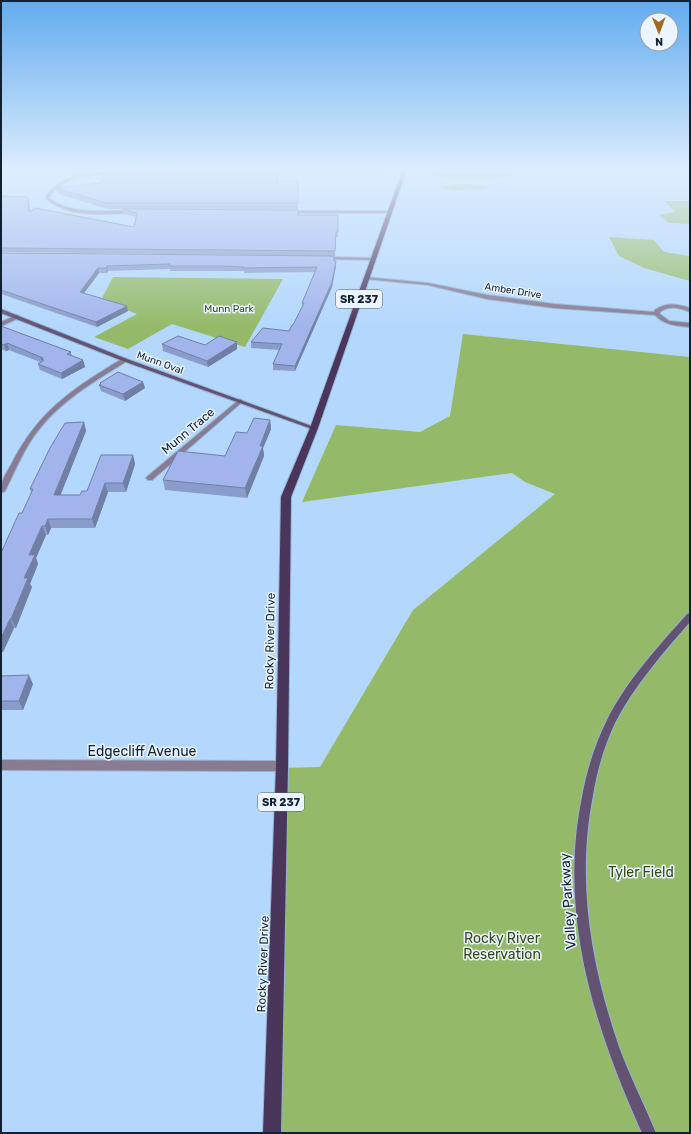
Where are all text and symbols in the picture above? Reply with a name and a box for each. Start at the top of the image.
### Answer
north arrow [639,12,679,52]
text: N [655,35,663,48]
street label: Amber Drive [484,281,543,301]
road number: SR 237 [336,290,382,308]
park label: Munn Park [204,303,255,315]
street label: Munn Oval [135,349,185,377]
street label: Munn Trace [159,405,217,457]
street label: Rocky River Drive [262,592,278,689]
street label: Edgecliff Avenue [88,743,197,760]
road number: SR 237 [258,793,304,811]
street label: Valley Parkway [556,852,580,950]
park label: Tyler Field [608,864,674,881]
street label: Rocky River Drive [254,915,272,1013]
park label: Rocky River Reservation [463,930,541,963]

